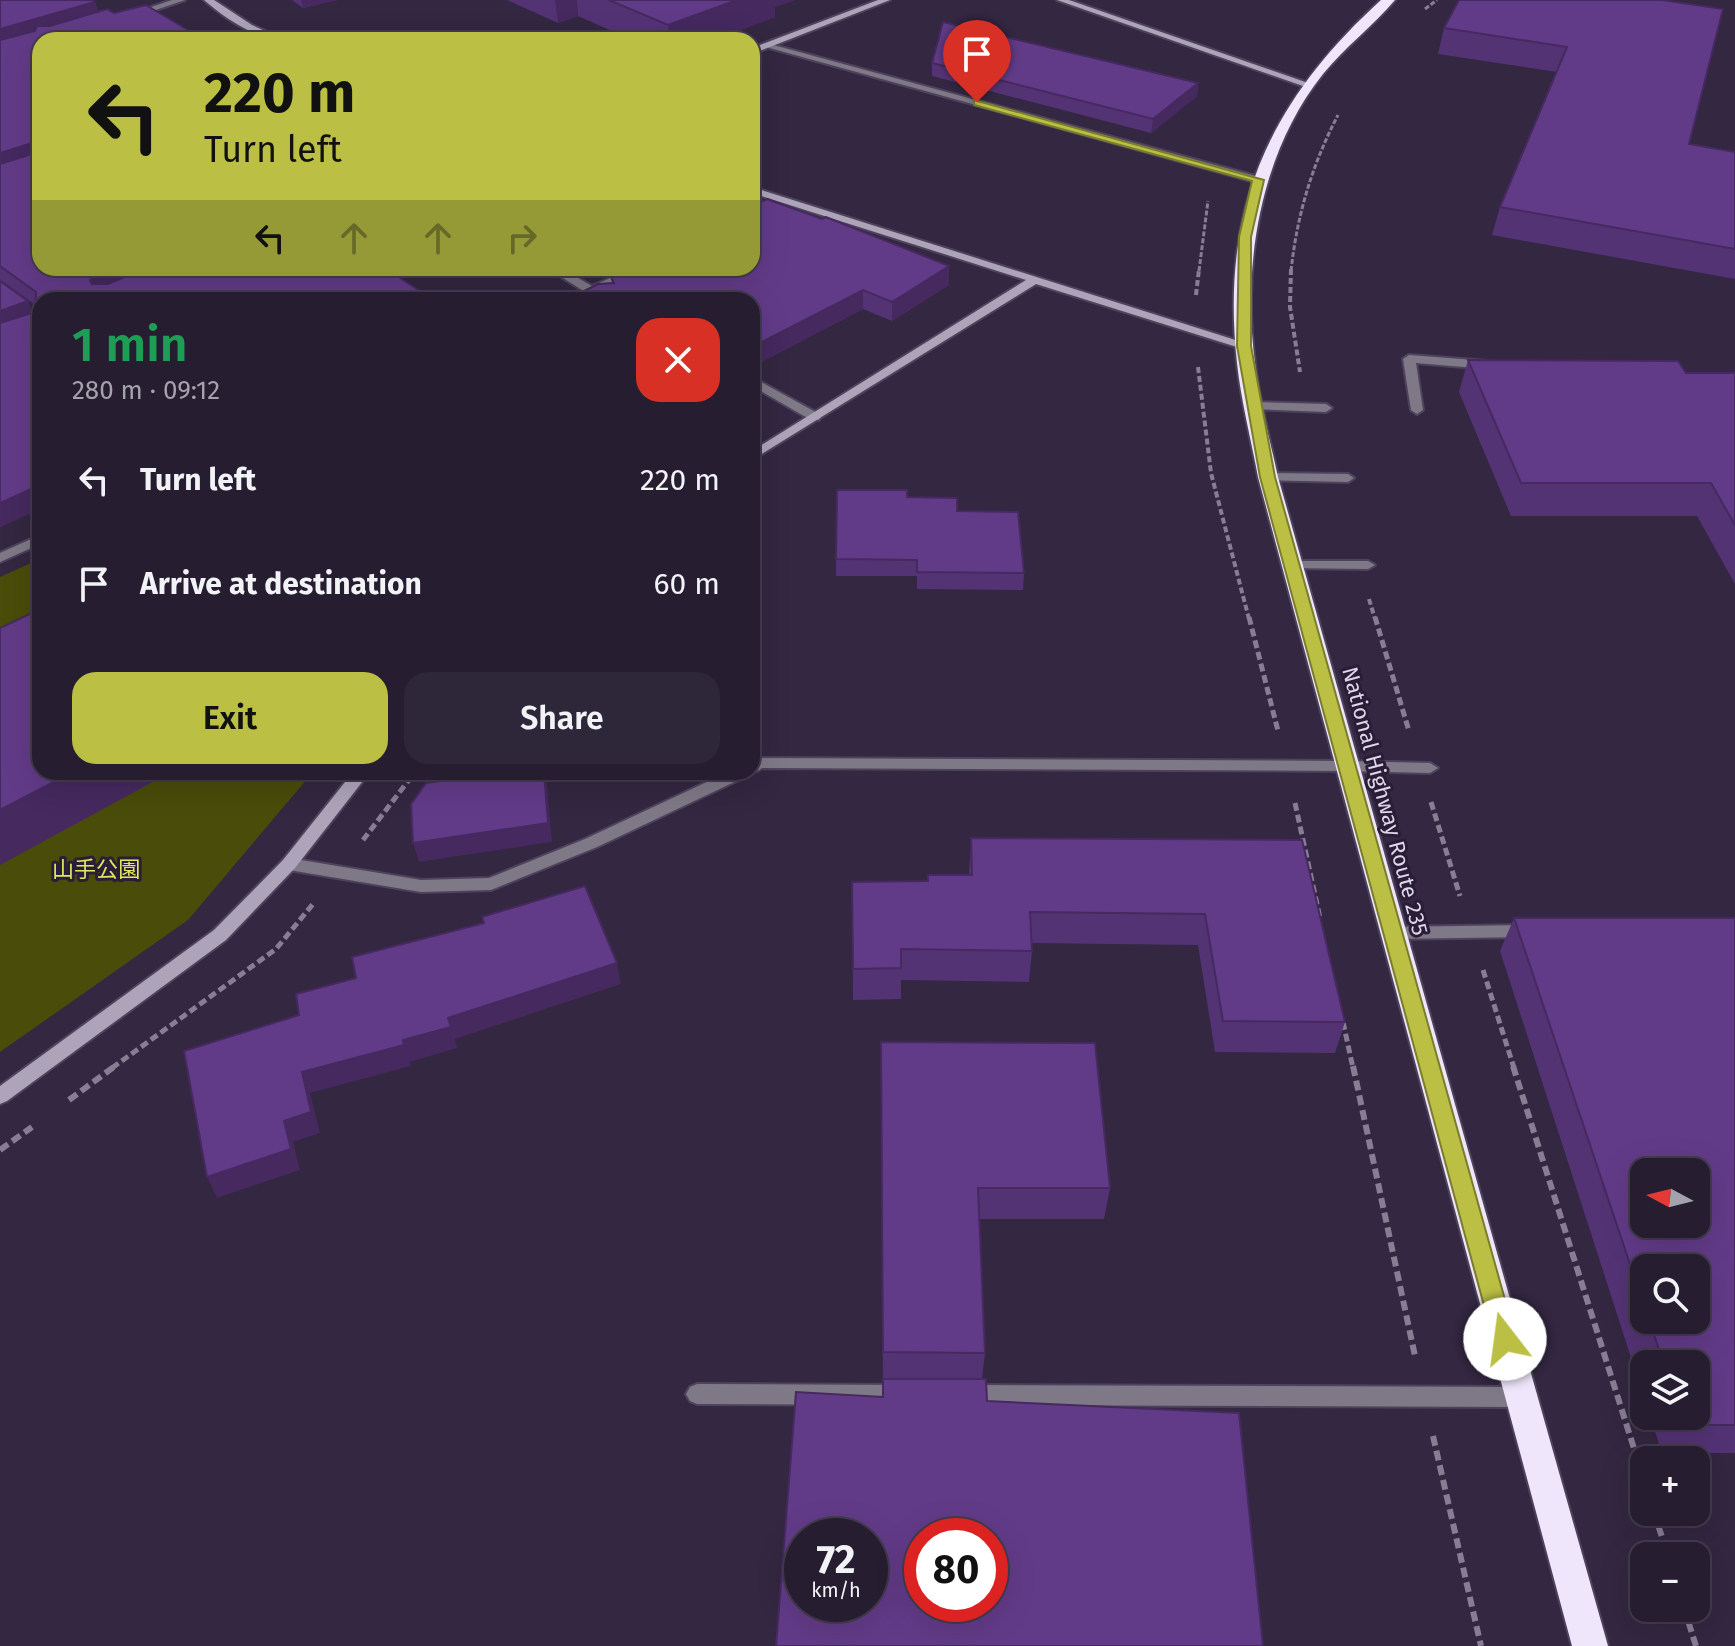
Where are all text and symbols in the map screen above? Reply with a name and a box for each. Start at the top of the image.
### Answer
pin [943,20,1011,102]
icon: arrive [955,32,999,76]
text: 220 m [204,60,355,127]
icon: left [72,64,176,168]
text: Turn left [204,128,342,172]
icon: left [248,216,292,260]
icon: ahead [332,216,376,260]
icon: ahead [416,216,460,260]
icon: right [500,216,544,260]
text: 1 min [72,316,188,374]
button: close [636,318,720,402]
text: 280 m · 09:12 [72,375,220,406]
icon: left [72,458,116,502]
text: Turn left [140,462,256,498]
text: 220 m [640,462,720,498]
icon: arrive [72,562,116,606]
text: Arrive at destination [140,566,422,602]
text: 60 m [654,566,720,602]
street label: National Highway Route 235 [1336,664,1434,938]
button: Exit [72,672,388,764]
button: Share [404,672,720,764]
park label: 山手公園 [52,856,140,883]
north arrow [1630,1158,1710,1238]
map controls [1630,1158,1710,1622]
button: search [1630,1254,1710,1334]
position arrow [1463,1297,1547,1381]
button: layers [1630,1350,1710,1430]
button: + [1630,1446,1710,1526]
speed limit sign: 80 [904,1518,1008,1622]
text: 72 [816,1536,856,1584]
button: − [1630,1542,1710,1622]
text: km/h [811,1578,861,1602]

